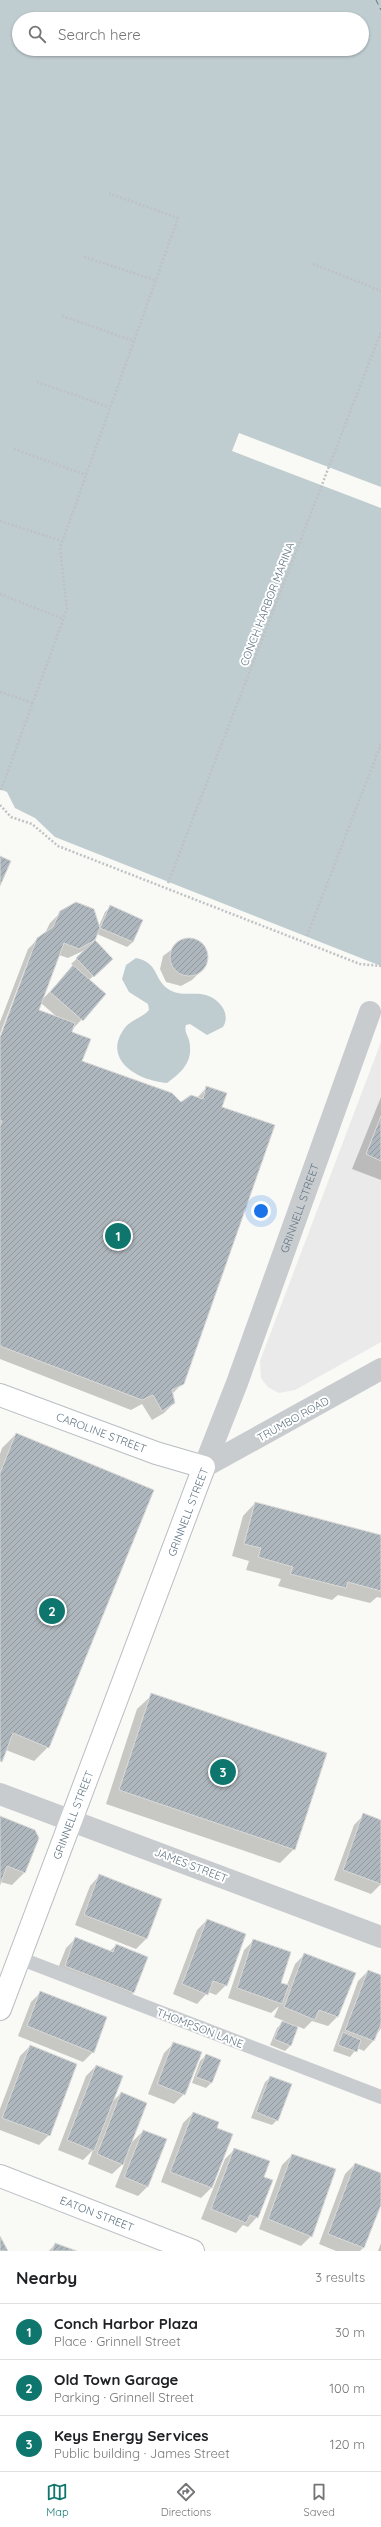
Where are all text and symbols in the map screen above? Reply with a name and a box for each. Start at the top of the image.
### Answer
search box [12,12,369,56]
icon: search [26,23,48,45]
text: Search here [58,25,141,44]
street label: CONCH HARBOR MARINA [237,540,297,668]
street label: GRINNELL STREET [277,1161,322,1255]
your location [251,1201,271,1221]
pin: 1 [105,1221,131,1251]
street label: TRUMBO ROAD [255,1393,332,1445]
street label: CAROLINE STREET [54,1409,149,1456]
street label: GRINNELL STREET [165,1465,212,1558]
pin: 2 [39,1596,65,1626]
pin: 3 [210,1757,236,1787]
street label: GRINNELL STREET [50,1768,97,1861]
street label: JAMES STREET [152,1845,230,1885]
street label: THOMPSON LANE [155,2005,245,2051]
street label: EATON STREET [58,2193,136,2234]
text: Nearby [16,2267,77,2288]
text: 3 results [315,2269,365,2285]
text: Conch Harbor Plaza [54,2314,198,2333]
text: 1 [26,2324,32,2340]
text: 30 m [335,2324,365,2340]
text: Place · Grinnell Street [54,2333,181,2349]
text: Old Town Garage [54,2370,178,2389]
text: 2 [25,2380,33,2396]
text: 100 m [329,2380,365,2396]
text: Parking · Grinnell Street [54,2389,194,2405]
text: Keys Energy Services [54,2426,209,2445]
text: 3 [26,2436,32,2452]
text: 120 m [330,2436,365,2452]
text: Public building · James Street [54,2445,230,2461]
tab: Map [46,2481,69,2519]
tab: Directions [161,2481,211,2519]
tab: Saved [303,2481,335,2519]

